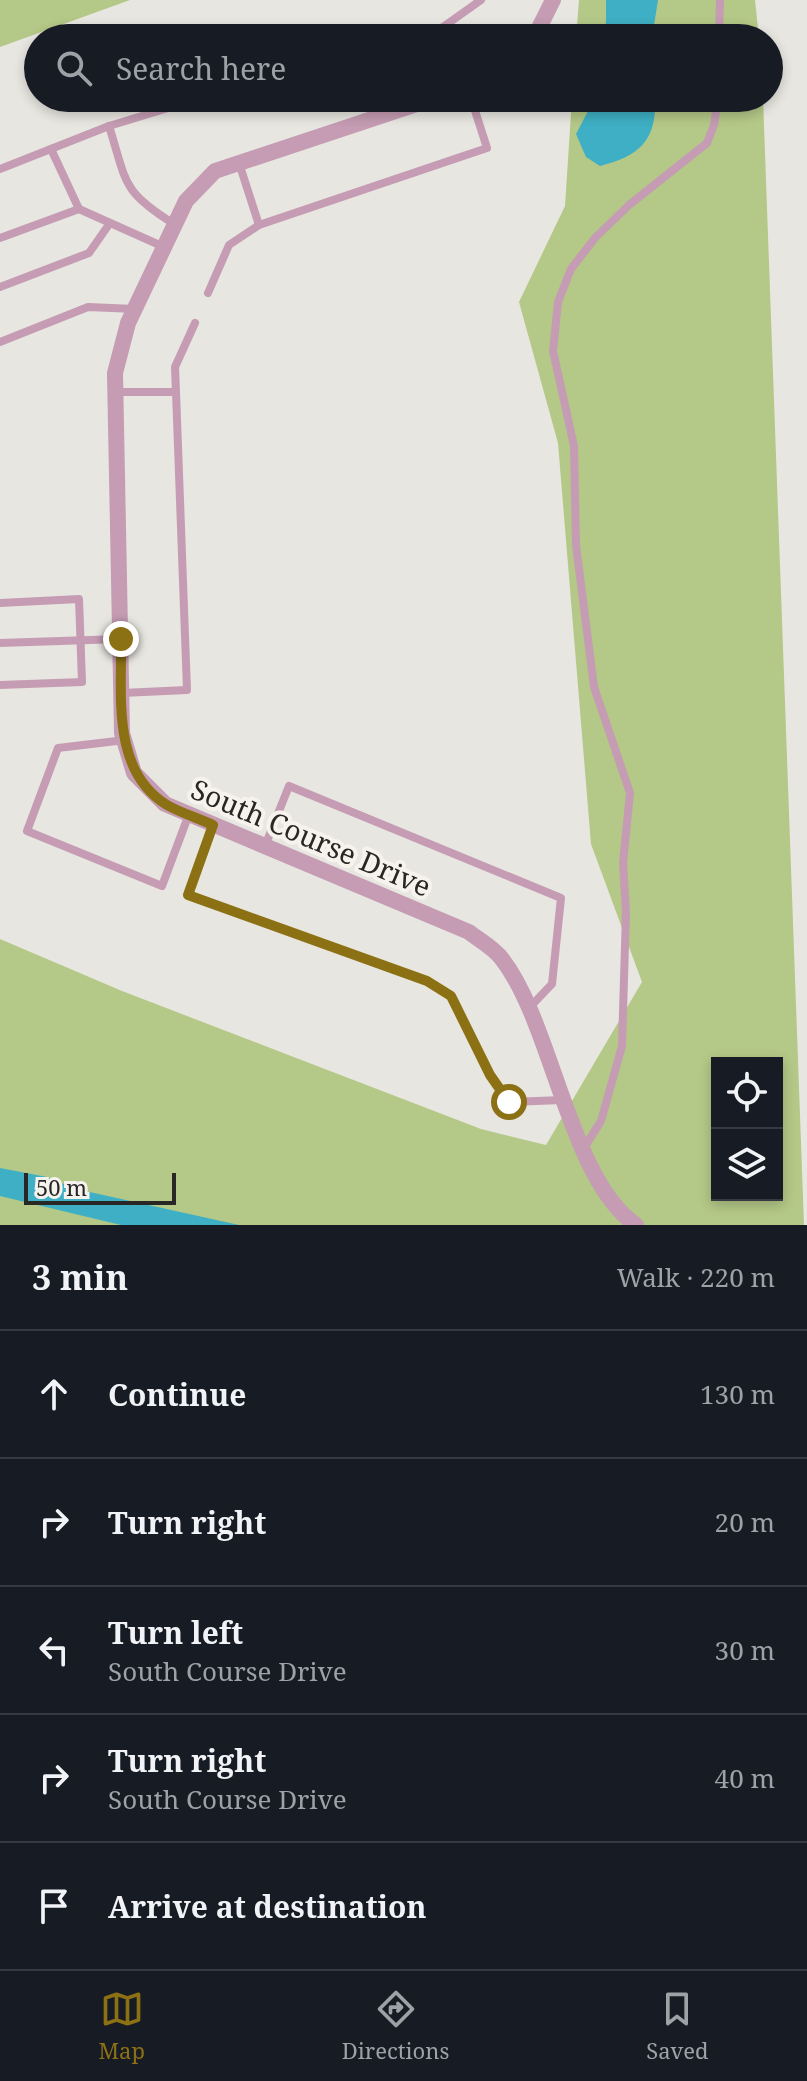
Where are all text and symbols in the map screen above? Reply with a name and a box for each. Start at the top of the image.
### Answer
search box [24,24,783,112]
icon: search [52,46,96,90]
text: Search here [116,48,286,89]
route end [103,621,139,657]
street label: South Course Drive [186,769,437,905]
map controls [711,1057,783,1201]
button: locate [711,1057,783,1129]
route start [491,1084,527,1120]
button: layers [711,1129,783,1201]
scale bar [24,1169,176,1205]
text: 50 m [36,1172,87,1202]
text: 3 min [32,1254,128,1300]
text: Walk · 220 m [617,1259,775,1295]
icon: ahead [32,1372,76,1416]
text: Continue [108,1374,246,1415]
text: 130 m [700,1376,775,1412]
icon: right [32,1500,76,1544]
text: Turn right [108,1502,266,1543]
text: 20 m [715,1504,775,1540]
text: Turn left [108,1612,243,1653]
icon: left [32,1628,76,1672]
text: 30 m [715,1632,775,1668]
text: South Course Drive [108,1653,347,1689]
text: Turn right [108,1740,266,1781]
icon: right [32,1756,76,1800]
text: 40 m [715,1760,775,1796]
text: South Course Drive [108,1781,347,1817]
icon: arrive [32,1884,76,1928]
text: Arrive at destination [108,1886,427,1927]
tab: Map [98,1987,145,2065]
tab: Directions [342,1987,449,2065]
tab: Saved [646,1987,709,2065]

